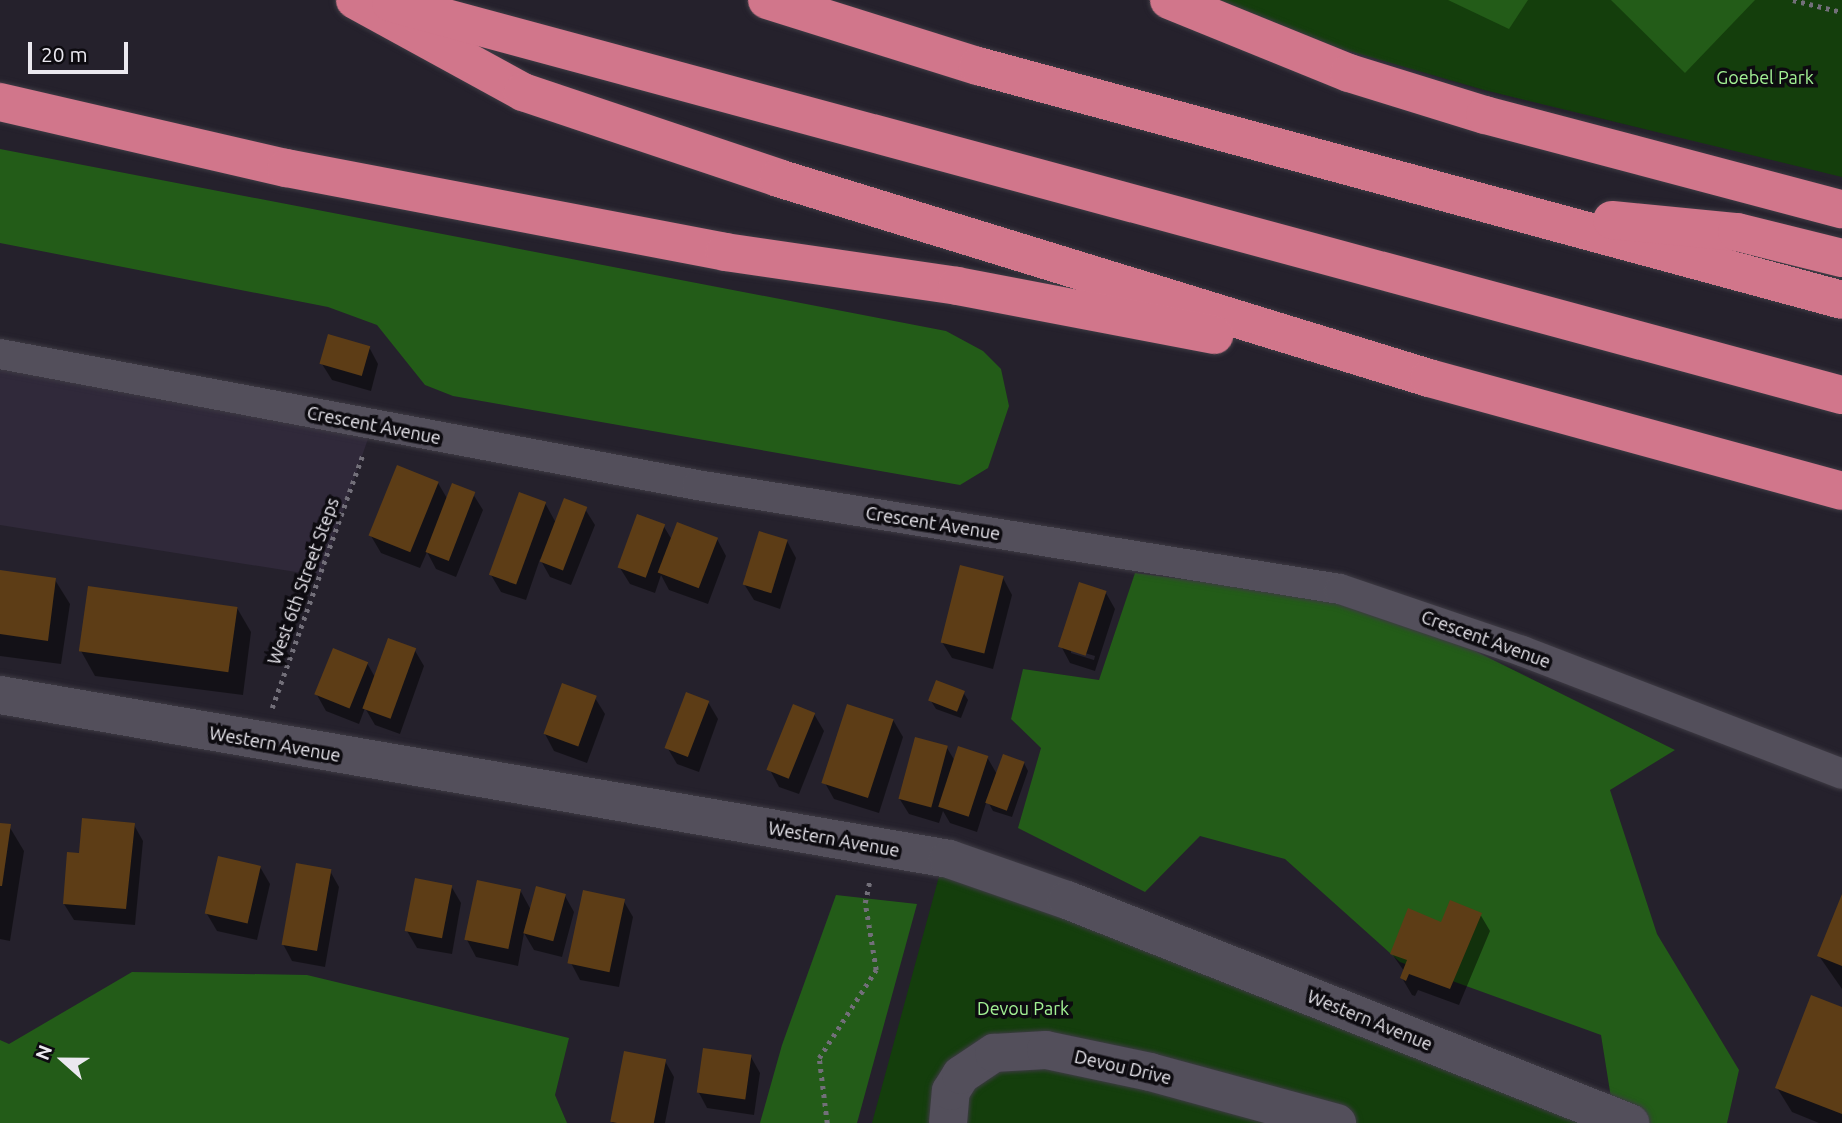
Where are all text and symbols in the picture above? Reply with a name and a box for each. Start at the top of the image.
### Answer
scale bar [32,28,131,72]
text: 20 m [41,42,88,66]
park label: Goebel Park [1716,66,1814,88]
street label: Crescent Avenue [305,401,443,449]
street label: West 6th Street Steps [263,495,343,667]
street label: Crescent Avenue [864,502,1002,544]
street label: Crescent Avenue [1418,606,1554,672]
street label: Western Avenue [208,722,342,766]
street label: Western Avenue [767,817,901,861]
street label: Western Avenue [1304,985,1436,1055]
park label: Devou Park [977,997,1069,1019]
north arrow [28,1025,98,1095]
text: N [31,1042,56,1063]
street label: Devou Drive [1072,1045,1174,1089]

